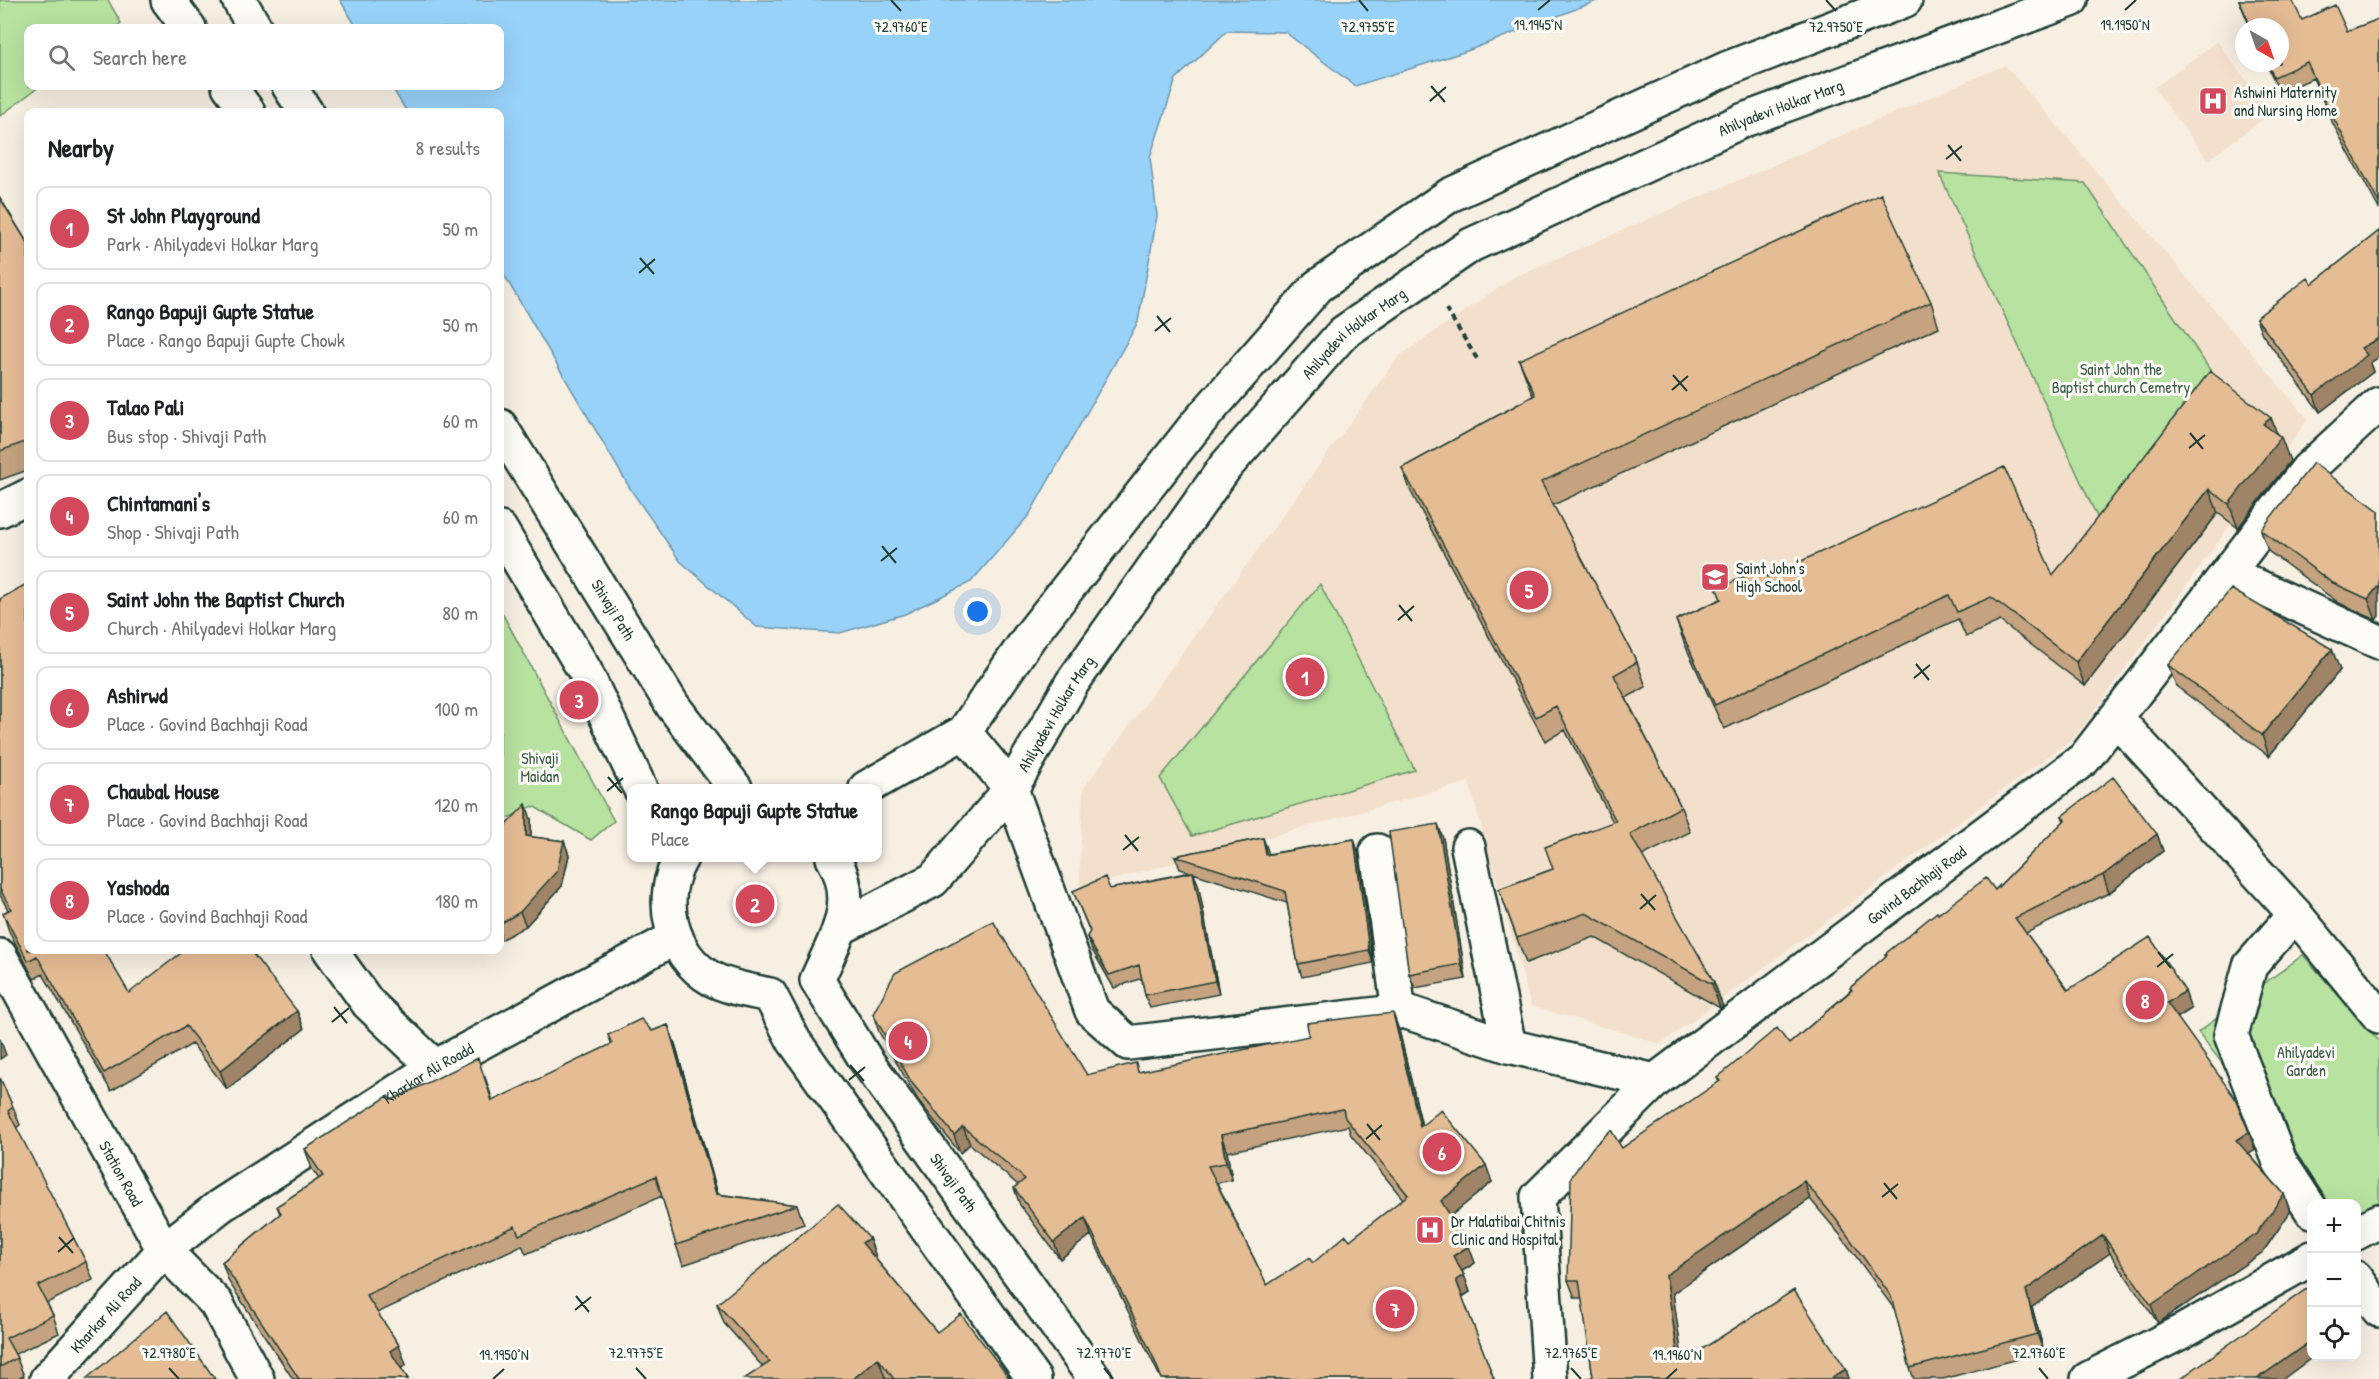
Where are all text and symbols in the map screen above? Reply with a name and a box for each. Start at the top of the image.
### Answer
text: 19.1945°N [1514,14,1562,35]
text: 19.1950°N [2100,14,2150,35]
text: 72.9760°E [874,16,928,37]
text: 72.9755°E [1341,16,1395,37]
text: 72.9750°E [1809,16,1863,37]
north arrow [2235,18,2289,72]
search box [24,24,504,90]
icon: search [45,41,78,74]
text: Search here [93,42,187,72]
street label: Ahilyadevi Holkar Marg [1715,74,1846,141]
place label: Ashwini Maternity and Nursing Home [2234,81,2338,121]
hospital icon: Ashwini Maternity and Nursing Home [2197,85,2229,117]
text: Nearby [48,130,114,165]
text: 8 results [415,134,480,161]
text: St John Playground [107,200,260,230]
text: 1 [66,215,73,242]
text: 50 m [442,215,478,242]
text: Park · Ahilyadevi Holkar Marg [107,230,318,257]
street label: Ahilyadevi Holkar Marg [1297,282,1410,384]
text: Rango Bapuji Gupte Statue [107,296,314,326]
text: 2 [65,311,74,338]
text: 50 m [442,311,478,338]
text: Place · Rango Bapuji Gupte Chowk [107,326,345,353]
park label: Saint John the Baptist church Cemetry [2052,358,2191,398]
text: Talao Pali [107,392,184,422]
text: 3 [65,407,74,434]
text: 60 m [443,407,478,434]
text: Bus stop · Shivaji Path [107,422,266,449]
text: Chintamani's [107,488,210,518]
text: 4 [66,503,73,530]
text: 60 m [443,503,478,530]
text: Shop · Shivaji Path [107,518,239,545]
place label: Saint John's High School [1736,557,1805,597]
school or university icon: Saint John's High School [1699,561,1731,593]
pin: 5 [1510,568,1549,612]
street label: Shivaji Path [586,575,641,645]
text: Saint John the Baptist Church [107,584,344,614]
your location [963,597,992,626]
text: 5 [65,599,74,626]
text: 80 m [442,599,478,626]
text: Church · Ahilyadevi Holkar Marg [107,614,336,641]
street label: Ahilyadevi Holkar Marg [1012,651,1099,776]
pin: 1 [1286,654,1324,700]
pin: 3 [560,678,598,722]
text: Ashirwd [107,680,168,710]
text: 6 [66,695,73,722]
text: 100 m [435,695,478,722]
text: Place · Govind Bachhaji Road [107,710,307,737]
park label: Shivaji Maidan [520,747,560,787]
text: Chaubal House [107,776,220,806]
popup [627,784,882,862]
text: 7 [65,791,74,818]
text: 120 m [434,791,478,818]
text: Rango Bapuji Gupte Statue [651,795,858,825]
text: Place · Govind Bachhaji Road [107,806,307,833]
text: Place [651,825,690,852]
street label: Govind Bachhaji Road [1862,840,1971,929]
text: Yashoda [107,872,169,902]
pin: 2 [736,882,774,926]
text: 8 [65,887,74,914]
text: 180 m [435,887,478,914]
text: Place · Govind Bachhaji Road [107,902,307,929]
pin: 8 [2126,978,2164,1022]
pin: 4 [888,1018,928,1064]
street label: Kharkar Ali Roadd [378,1037,477,1109]
park label: Ahilyadevi Garden [2277,1041,2335,1081]
pin: 6 [1422,1130,1462,1174]
street label: Station Road [94,1137,148,1210]
street label: Shivaji Path [925,1148,983,1216]
map controls [2307,1199,2361,1361]
button: + [2307,1199,2361,1253]
place label: Dr Malatibai Chitnis Clinic and Hospital [1451,1210,1566,1250]
hospital icon: Dr Malatibai Chitnis Clinic and Hospital [1414,1214,1446,1246]
button: − [2307,1253,2361,1307]
street label: Kharkar Ali Road [65,1272,146,1357]
pin: 7 [1376,1286,1414,1332]
button: locate [2307,1307,2361,1361]
text: 72.9780°E [142,1342,196,1363]
text: 72.9775°E [609,1342,664,1363]
text: 72.9770°E [1077,1342,1132,1363]
text: 72.9765°E [1544,1342,1598,1363]
text: 72.9760°E [2012,1342,2066,1363]
text: 19.1950°N [479,1344,529,1365]
text: 19.1960°N [1652,1344,1702,1365]

